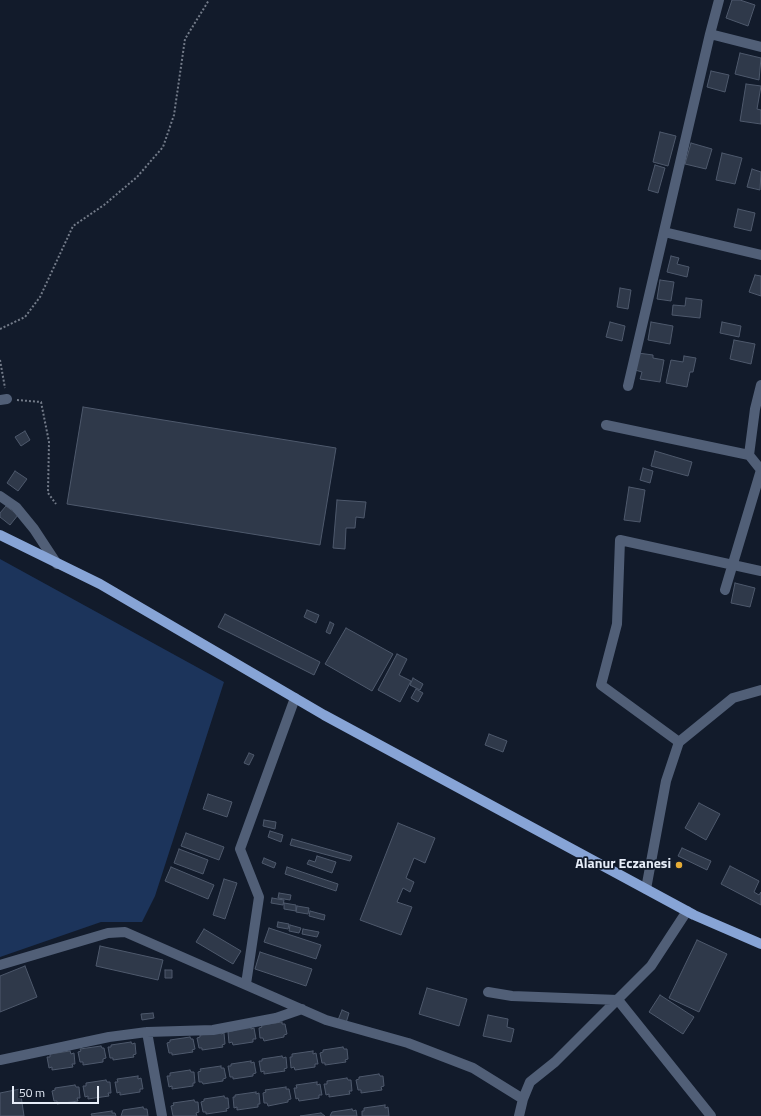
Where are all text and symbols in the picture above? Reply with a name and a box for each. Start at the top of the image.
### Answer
place label: Alanur Eczanesi [575,857,671,873]
marker: Alanur Eczanesi [674,860,684,870]
scale bar [14,1078,101,1104]
text: 50 m [19,1083,45,1102]

